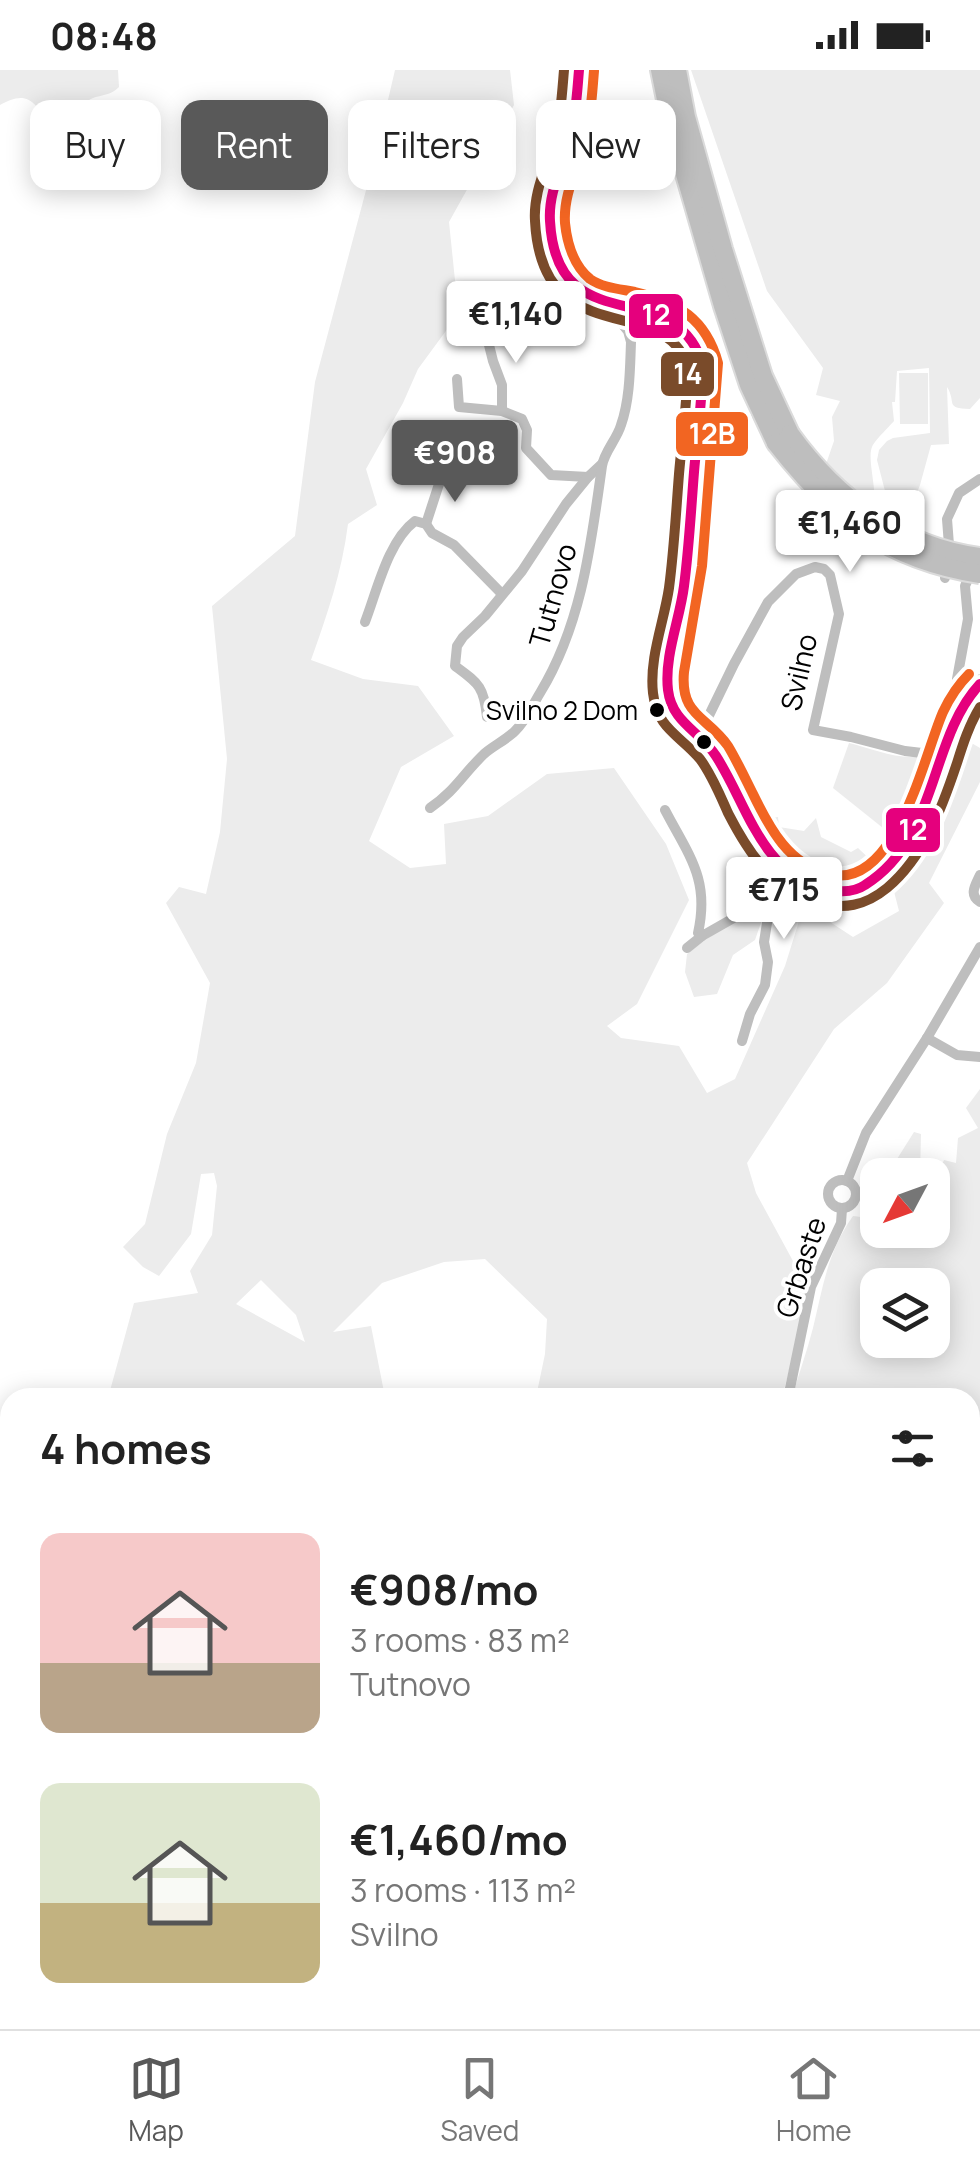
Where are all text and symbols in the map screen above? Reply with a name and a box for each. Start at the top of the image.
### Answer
text: 08:48 [50,9,158,61]
chip: Buy [30,100,161,190]
chip: Rent [181,100,328,190]
chip: Filters [348,100,516,190]
chip: New [536,100,676,190]
pin: €1,140 [435,281,597,366]
text: €1,140 [469,291,564,335]
line badge: 12 [627,292,685,340]
text: 12 [642,295,670,333]
line badge: 14 [659,350,716,398]
text: 14 [673,354,703,392]
line badge: 12B [674,410,750,458]
text: 12B [689,414,735,452]
pin: €908 [396,420,514,505]
text: €908 [414,430,496,474]
pin: €1,460 [769,490,931,575]
text: €1,460 [798,500,902,544]
street label: Tutnovo [519,539,585,651]
street label: Svilno [771,630,825,714]
place label: Svilno 2 Dom [486,692,638,728]
marker: Svilno 2 Dom [647,700,667,720]
unlabelled marker [694,732,714,752]
line badge: 12 [884,806,942,854]
text: 12 [899,810,927,848]
pin: €715 [725,857,843,942]
text: €715 [748,867,820,911]
north arrow [860,1158,950,1248]
map controls [860,1158,950,1358]
street label: Grbaste [766,1212,834,1322]
button: layers [860,1268,950,1358]
text: 4 homes [40,1419,212,1477]
icon: filters [885,1421,940,1476]
text: €908/mo [350,1560,538,1618]
icon: home [120,1573,240,1693]
text: 3 rooms · 83 m² [350,1618,570,1662]
text: Tutnovo [350,1662,471,1706]
text: €1,460/mo [350,1810,568,1868]
icon: home [120,1823,240,1943]
text: 3 rooms · 113 m² [350,1868,576,1912]
text: Svilno [350,1912,439,1956]
tab: Map [128,2051,184,2149]
tab: Saved [441,2051,519,2149]
tab: Home [776,2051,852,2149]

